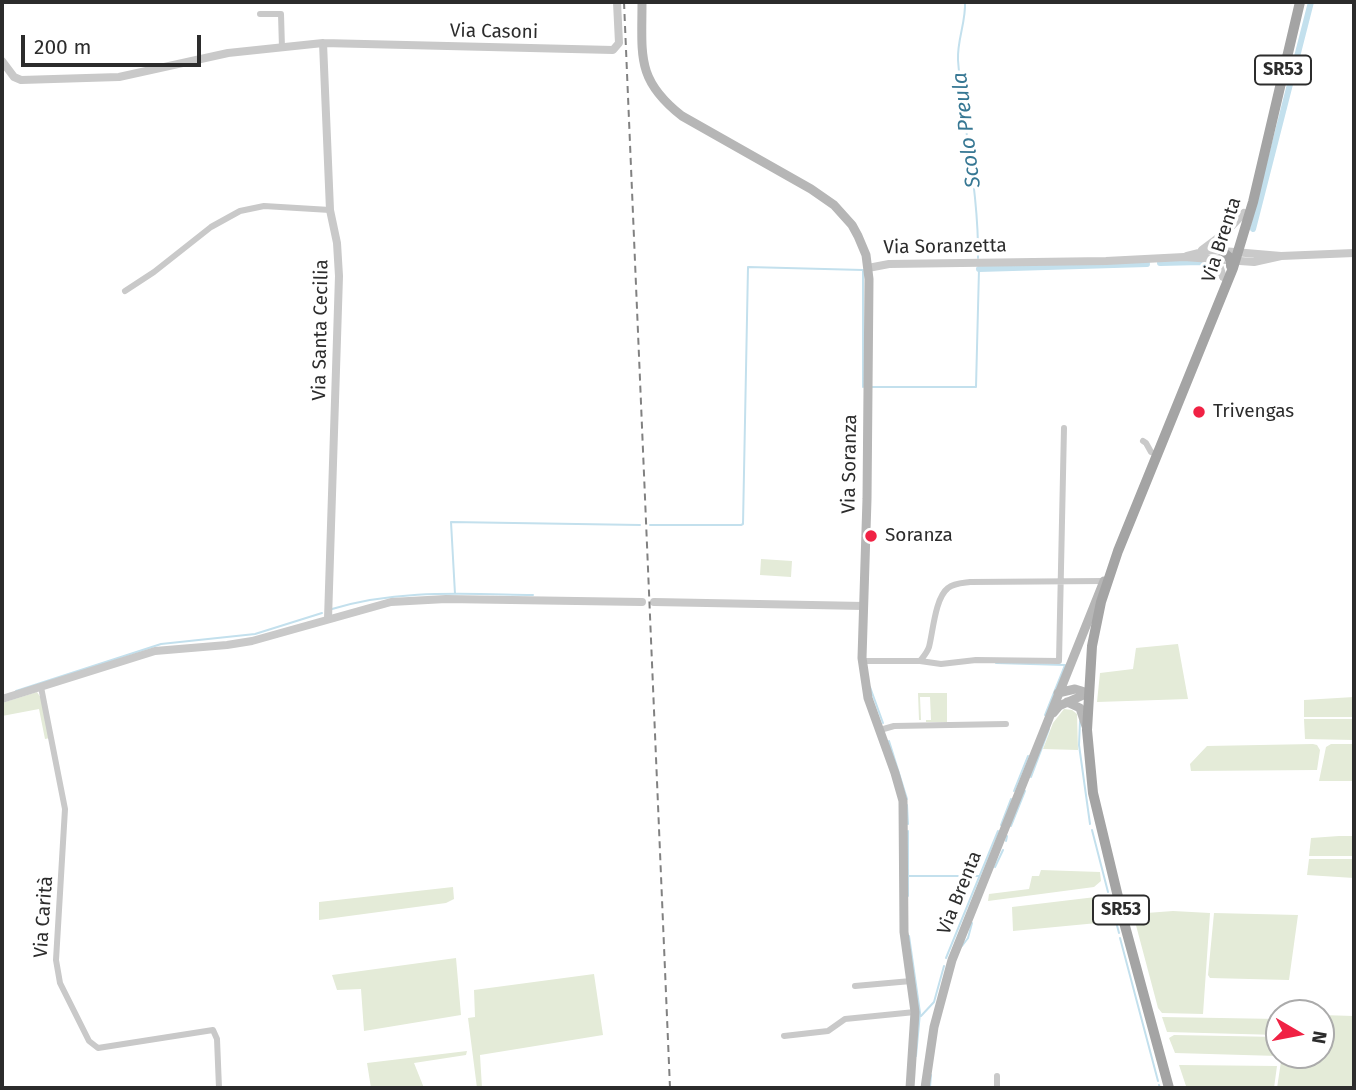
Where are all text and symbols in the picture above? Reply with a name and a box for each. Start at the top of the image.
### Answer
street label: Via Casoni [450,20,538,44]
scale bar [24,21,205,65]
text: 200 m [34,34,91,60]
road number: SR53 [1255,56,1311,84]
water label: Scolo Preula [947,71,987,189]
street label: Via Brenta [1198,195,1246,285]
street label: Via Soranzetta [883,235,1007,259]
street label: Via Santa Cecilia [308,259,334,401]
place label: Trivengas [1213,401,1294,423]
marker: Trivengas [1191,404,1207,420]
street label: Via Soranza [838,414,862,514]
place label: Soranza [885,525,953,547]
marker: Soranza [863,528,879,544]
street label: Via Brenta [933,848,987,938]
street label: Via Carità [30,875,58,959]
road number: SR53 [1093,896,1149,925]
north arrow [1265,999,1335,1069]
text: N [1307,1029,1332,1046]

